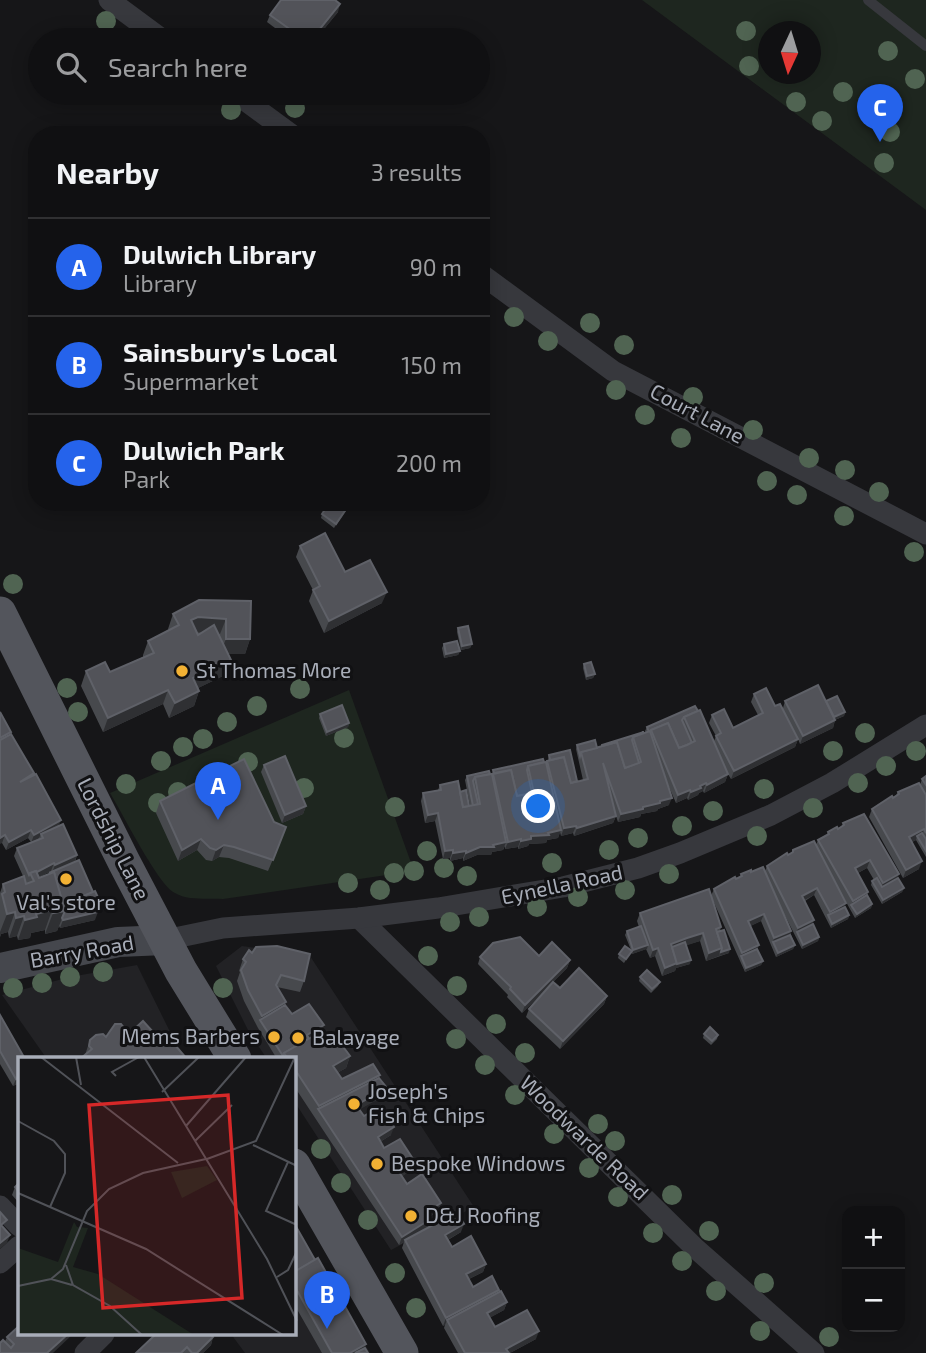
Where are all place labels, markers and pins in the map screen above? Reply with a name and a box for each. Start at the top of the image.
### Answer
pin: C [857,84,903,142]
place label: St Thomas More [196,657,351,682]
marker: St Thomas More [174,663,190,679]
pin: A [195,762,241,820]
marker: Val's store [58,871,74,887]
place label: Val's store [16,889,116,914]
place label: Mems Barbers [121,1023,260,1048]
place label: Balayage [312,1024,400,1049]
marker: Mems Barbers [266,1029,282,1045]
marker: Balayage [290,1030,306,1046]
place label: Joseph's Fish & Chips [368,1078,485,1127]
marker: Joseph's Fish & Chips [346,1096,362,1112]
place label: Bespoke Windows [391,1150,565,1175]
marker: Bespoke Windows [369,1156,385,1172]
place label: D&J Roofing [425,1202,541,1227]
marker: D&J Roofing [403,1208,419,1224]
pin: B [304,1271,350,1329]

